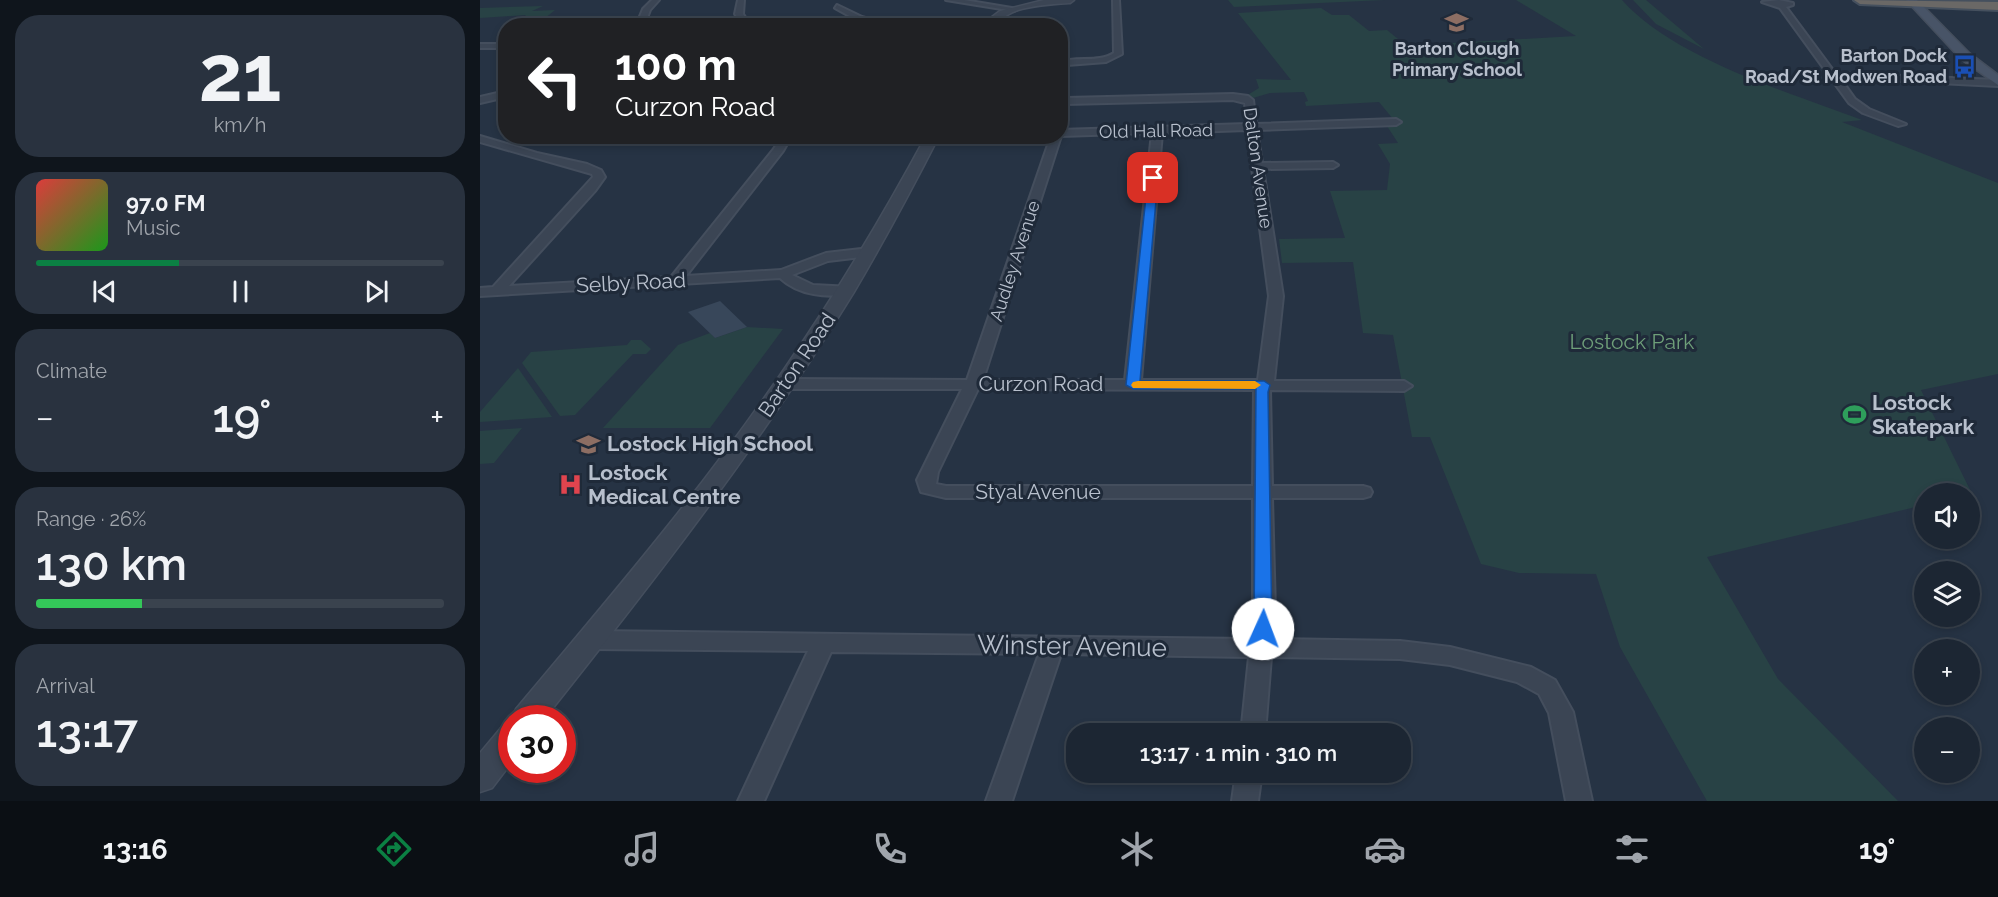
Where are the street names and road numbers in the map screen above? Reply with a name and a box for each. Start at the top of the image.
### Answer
street label: Dalton Avenue [1240,106,1277,230]
street label: Old Hall Road [1099,119,1213,142]
street label: Audley Avenue [985,198,1044,324]
street label: Selby Road [575,267,687,298]
street label: Barton Road [753,308,841,422]
street label: Curzon Road [979,371,1103,396]
street label: Styal Avenue [975,479,1101,504]
street label: Winster Avenue [977,629,1167,663]

